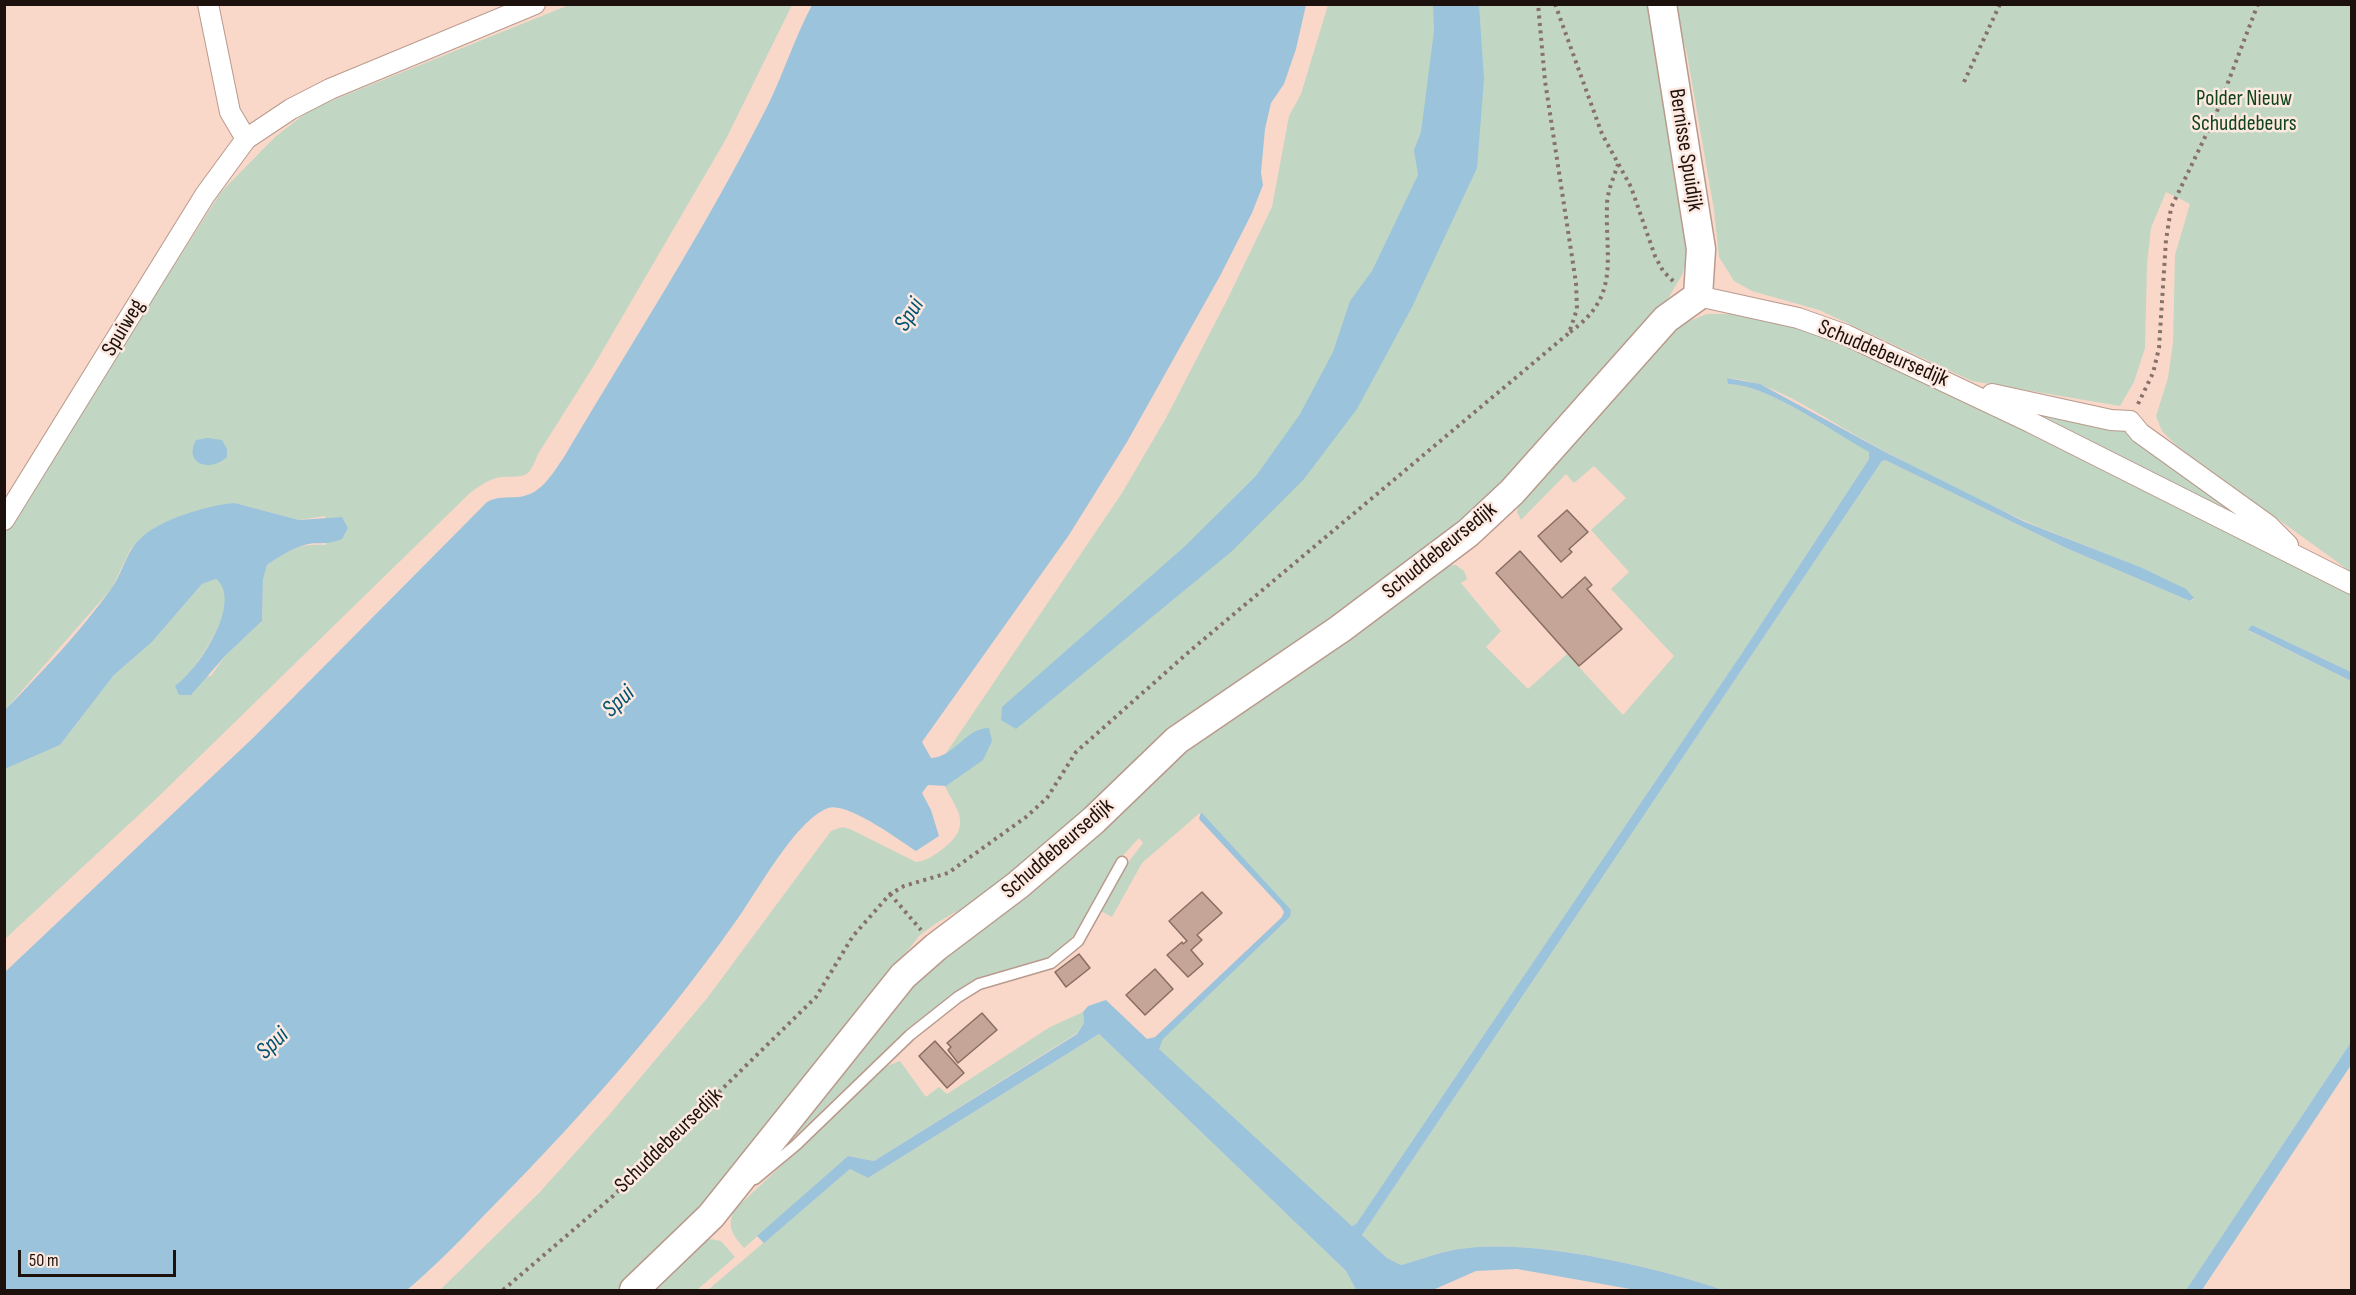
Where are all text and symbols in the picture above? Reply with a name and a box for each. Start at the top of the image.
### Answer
park label: Polder Nieuw Schuddebeurs [2191,86,2297,138]
street label: Bernisse Spuidijk [1662,87,1708,213]
water label: Spui [889,293,931,337]
street label: Spuiweg [97,295,151,361]
street label: Schuddebeursedijk [1814,315,1952,393]
street label: Schuddebeursedijk [1377,497,1503,605]
water label: Spui [597,680,641,724]
street label: Schuddebeursedijk [997,793,1119,905]
water label: Spui [251,1022,295,1066]
street label: Schuddebeursedijk [610,1083,728,1199]
scale bar [21,1238,178,1276]
text: 50 m [29,1250,59,1271]

